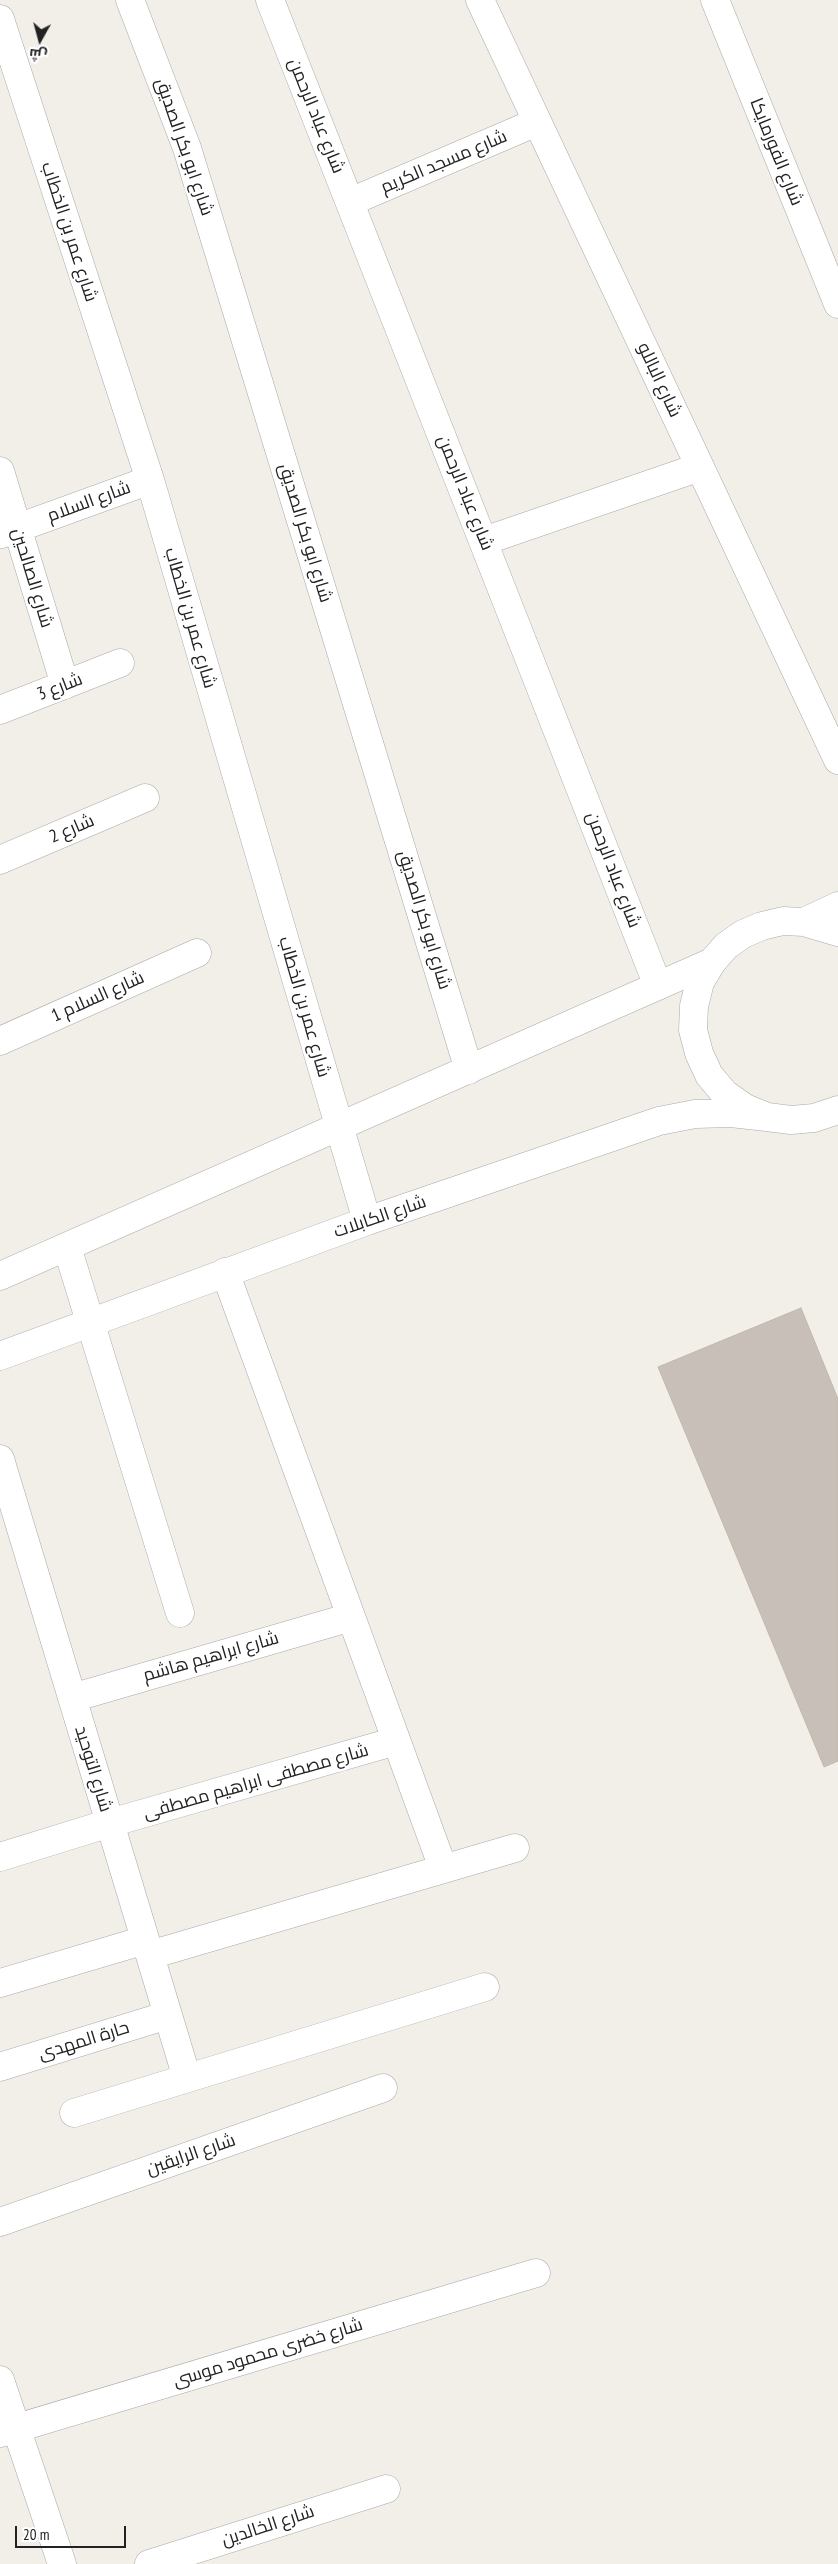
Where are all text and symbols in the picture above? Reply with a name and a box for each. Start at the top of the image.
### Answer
north arrow [15,15,65,65]
text: ش [28,45,48,65]
street label: شارع عباد الرحمن [283,55,349,177]
street label: شارع ابو بكر الصديق [150,75,218,219]
street label: شارع الفورمايكا [745,95,807,209]
street label: شارع مسجد الكريم [378,126,510,198]
street label: شارع عمر بن الخطاب [36,159,102,305]
street label: شارع الباللو [632,339,686,421]
street label: شارع عباد الرحمن [432,432,498,554]
street label: شارع ابو بكر الصديق [274,461,336,605]
street label: شارع السلام [44,477,134,527]
street label: شارع الصالحين [7,526,57,630]
street label: شارع عمر بن الخطاب [160,545,220,691]
street label: شارع 3 [34,669,86,705]
street label: شارع عباد الرحمن [581,809,645,931]
street label: شارع 2 [46,810,98,848]
street label: شارع ابو بكر الصديق [393,848,455,992]
street label: شارع عمر بن الخطاب [274,934,334,1080]
street label: شارع السلام 1 [48,967,148,1027]
street label: شارع الكابلات [331,1191,429,1243]
street label: شارع ابراهيم هاشم [141,1627,281,1687]
street label: شارع التوحيد [70,1723,116,1815]
street label: شارع مصطفى ابراهيم مصطفى [141,1739,371,1825]
street label: حارة المهدى [36,2017,132,2065]
street label: شارع الرايقين [144,2130,238,2180]
street label: شارع خضرى محمود موسى [171,2314,365,2392]
street label: شارع الخالدين [219,2501,317,2551]
scale bar [18,2516,129,2548]
text: 20 m [23,2525,49,2544]

